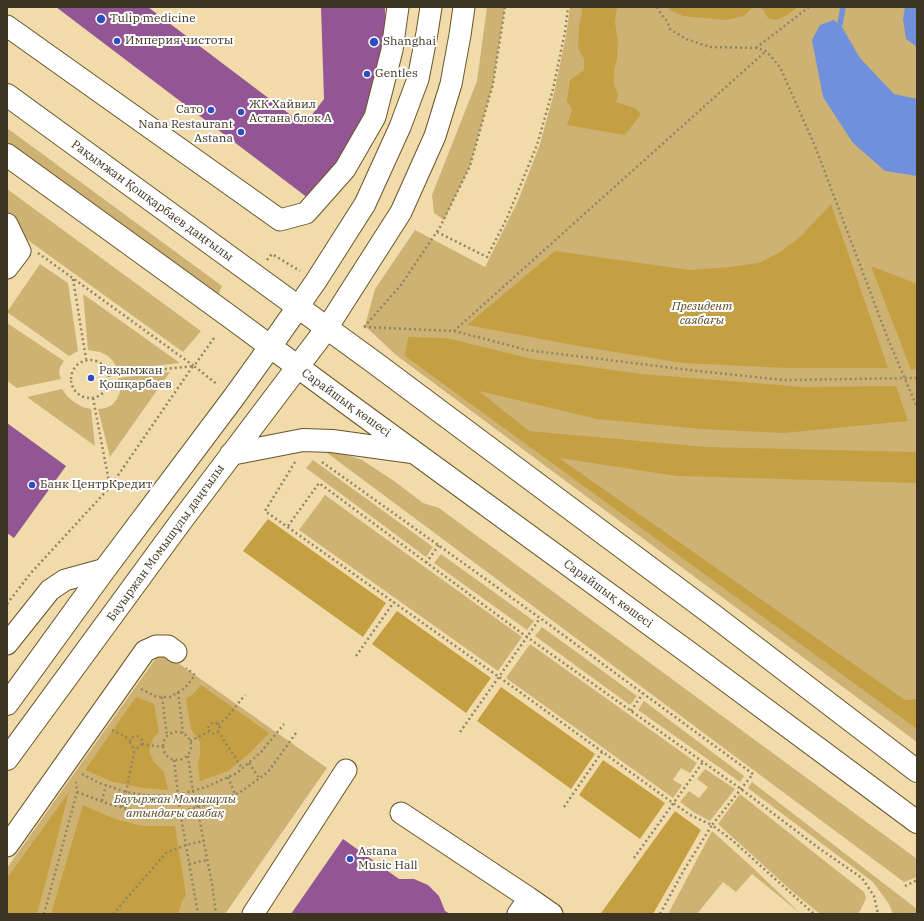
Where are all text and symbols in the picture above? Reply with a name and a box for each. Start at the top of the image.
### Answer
place label: Tulip medicine [110,12,196,26]
marker: Tulip medicine [95,13,107,25]
place label: Империя чистоты [125,34,233,48]
place label: Shanghai [383,35,436,49]
marker: Империя чистоты [112,36,122,46]
marker: Shanghai [368,36,380,48]
place label: Gentles [375,67,418,81]
marker: Gentles [362,69,372,79]
place label: ЖК Хайвил Астана блок А [249,98,332,126]
place label: Сато [176,103,203,117]
marker: Сато [206,105,216,115]
marker: ЖК Хайвил Астана блок А [236,107,246,117]
place label: Nana Restaurant Astana [138,118,233,146]
marker: Nana Restaurant Astana [236,127,246,137]
street label: Рақымжан Қошқарбаев даңғылы [68,137,236,265]
park label: Президент саябағы [672,300,732,328]
place label: Рақымжан Қошқарбаев [99,364,172,392]
street label: Сарайшық көшесі [299,366,393,440]
marker: Рақымжан Қошқарбаев [86,373,96,383]
street label: Бауыржан Момышұлы даңғылы [104,462,228,624]
place label: Банк ЦентрКредит [40,478,152,492]
marker: Банк ЦентрКредит [27,480,37,490]
street label: Сарайшық көшесі [561,557,655,631]
park label: Бауыржан Момышұлы атындағы саябақ [114,793,236,821]
place label: Astana Music Hall [358,845,418,873]
marker: Astana Music Hall [345,854,355,864]

